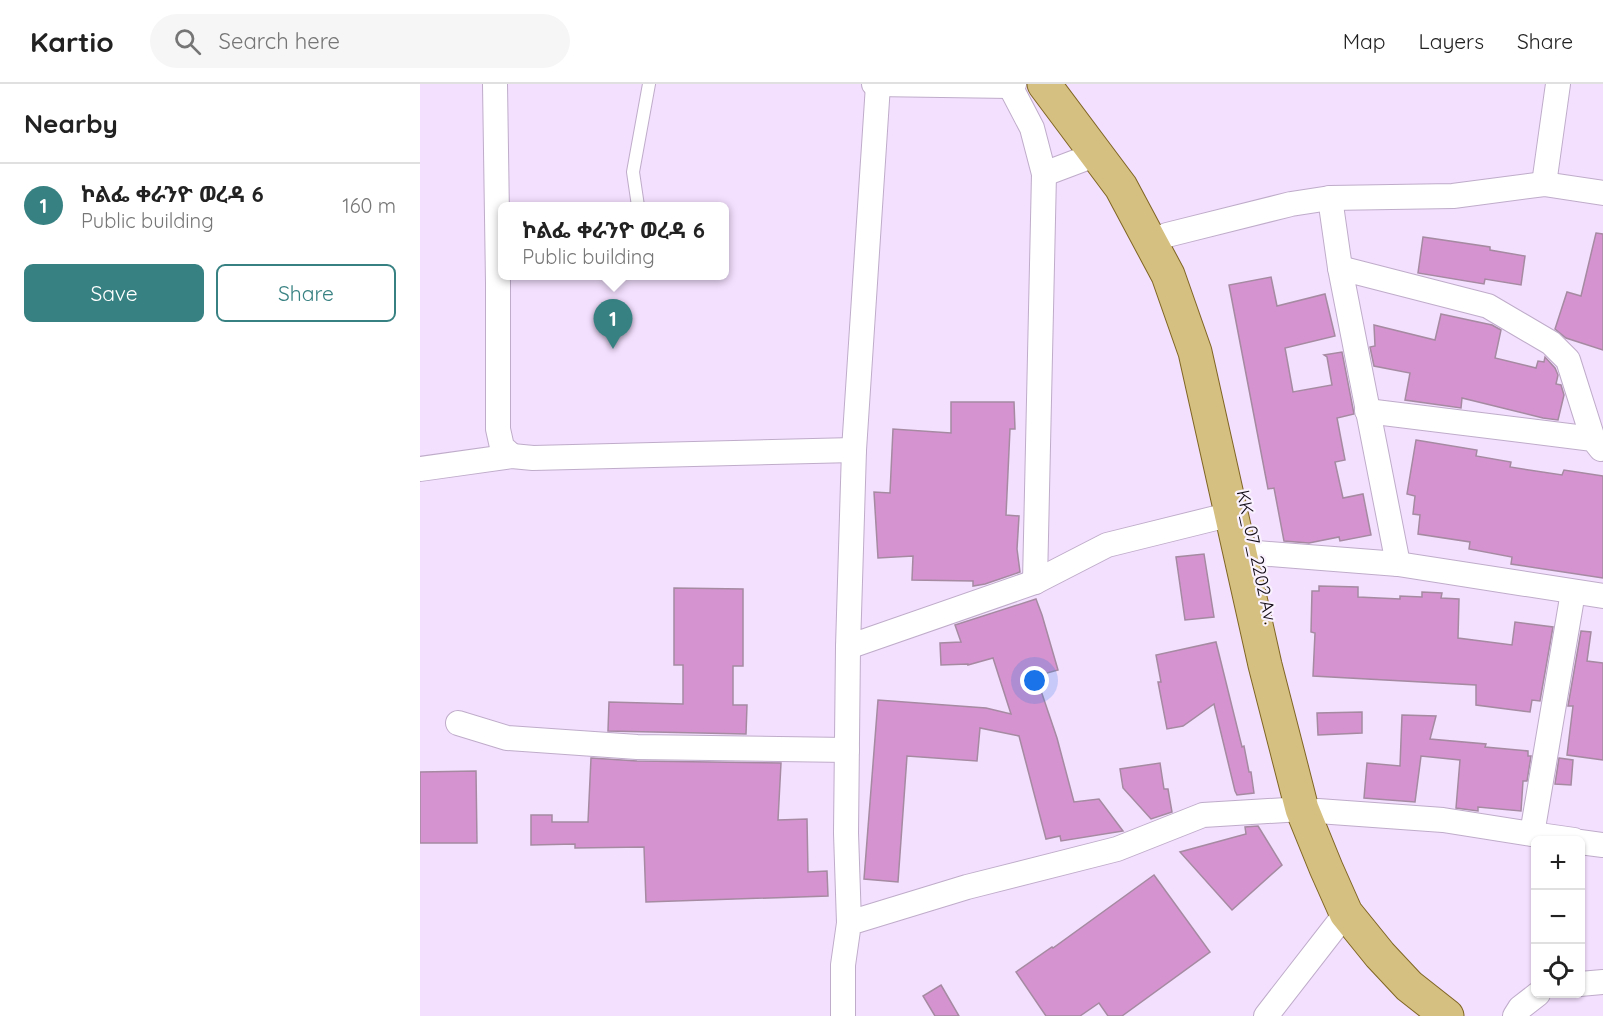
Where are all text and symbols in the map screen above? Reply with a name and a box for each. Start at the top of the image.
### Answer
search box [150,14,570,68]
text: Kartio [30,24,114,59]
icon: search [171,25,204,58]
text: Search here [219,27,340,55]
text: Map [1343,28,1386,54]
text: Layers [1419,28,1484,54]
text: Share [1517,28,1573,54]
text: Nearby [24,107,118,140]
text: ኮልፌ ቀራንዮ ወረዳ 6 [81,180,264,208]
text: 1 [40,193,47,218]
text: 160 m [342,193,396,218]
popup [498,202,729,280]
text: Public building [81,208,214,233]
text: ኮልፌ ቀራንዮ ወረዳ 6 [522,216,705,244]
text: Public building [522,244,655,269]
button: Save [24,264,204,322]
button: Share [216,264,396,322]
pin: 1 [594,300,632,349]
street label: KK_07_2202 Av. [1232,488,1282,626]
your location [1020,666,1049,695]
map controls [1531,836,1585,998]
button: + [1531,836,1585,890]
button: − [1531,890,1585,944]
button: locate [1531,944,1585,998]

